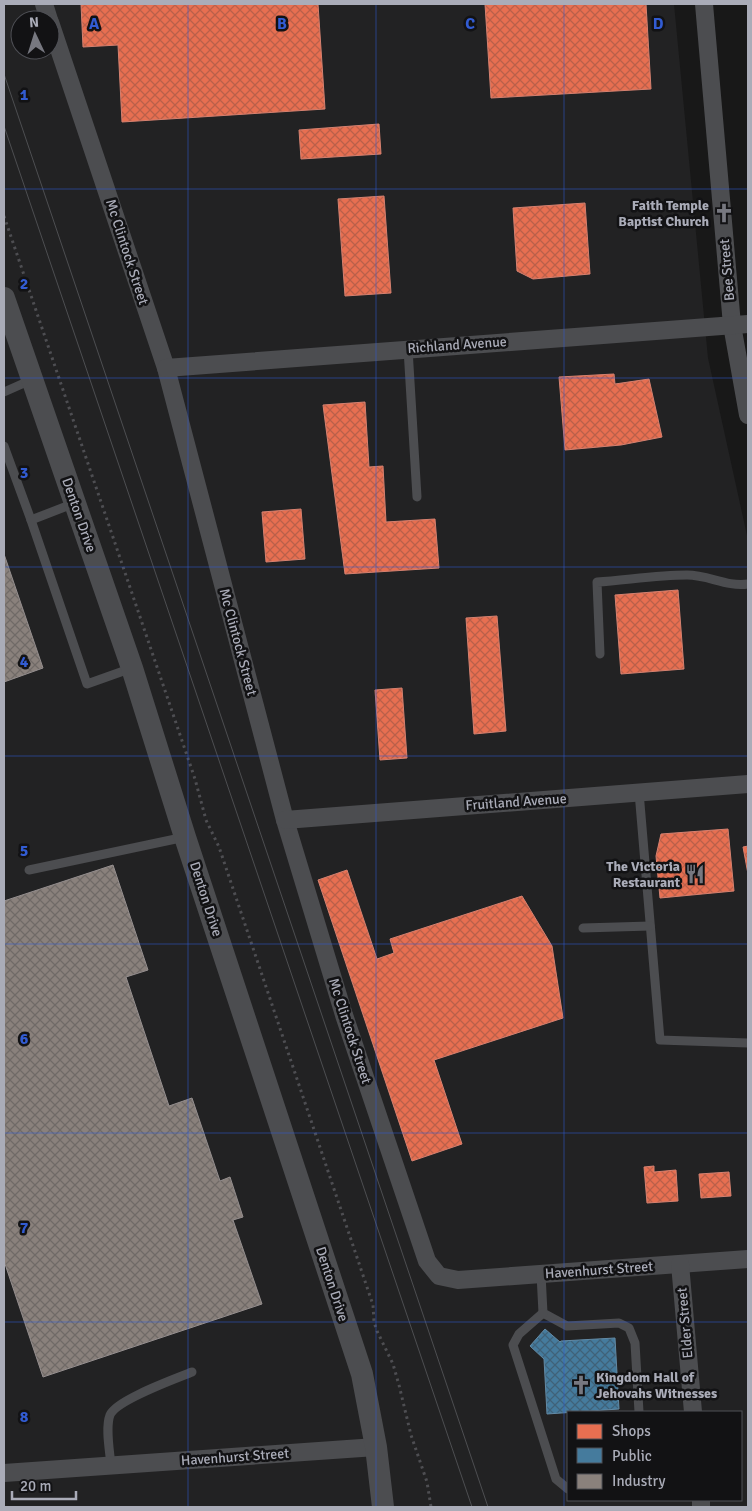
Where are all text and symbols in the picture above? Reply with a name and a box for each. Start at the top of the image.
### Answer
north arrow [10,10,60,60]
text: N [29,14,40,31]
text: A [89,14,100,34]
text: B [277,14,287,34]
text: C [465,14,475,34]
text: D [653,14,664,34]
text: 1 [20,85,29,105]
street label: Mc Clintock Street [102,197,152,307]
place label: Faith Temple Baptist Church [618,197,709,230]
church icon: Faith Temple Baptist Church [713,202,735,224]
street label: Bee Street [716,238,738,302]
text: 2 [20,274,28,294]
street label: Richland Avenue [407,333,507,357]
text: 3 [20,463,28,483]
street label: Denton Drive [58,475,100,555]
street label: Mc Clintock Street [216,587,260,697]
text: 4 [20,652,29,672]
street label: Fruitland Avenue [465,790,567,814]
text: 5 [20,841,28,861]
place label: The Victoria Restaurant [606,858,681,891]
street label: Denton Drive [186,859,226,939]
restaurant icon: The Victoria Restaurant [684,863,706,885]
street label: Mc Clintock Street [325,976,375,1086]
text: 6 [20,1029,29,1049]
text: 7 [20,1218,29,1238]
street label: Denton Drive [312,1244,352,1324]
street label: Havenhurst Street [544,1258,654,1282]
street label: Elder Street [673,1287,697,1359]
place label: Kingdom Hall of Jehovahs Witnesses [596,1369,717,1402]
church icon: Kingdom Hall of Jehovahs Witnesses [570,1374,592,1396]
text: 8 [20,1407,29,1427]
legend [567,1411,742,1501]
text: Shops [612,1422,651,1440]
street label: Havenhurst Street [180,1445,290,1469]
text: Public [612,1447,652,1465]
scale bar [12,1468,76,1500]
text: Industry [612,1472,665,1490]
text: 20 m [20,1477,51,1495]

